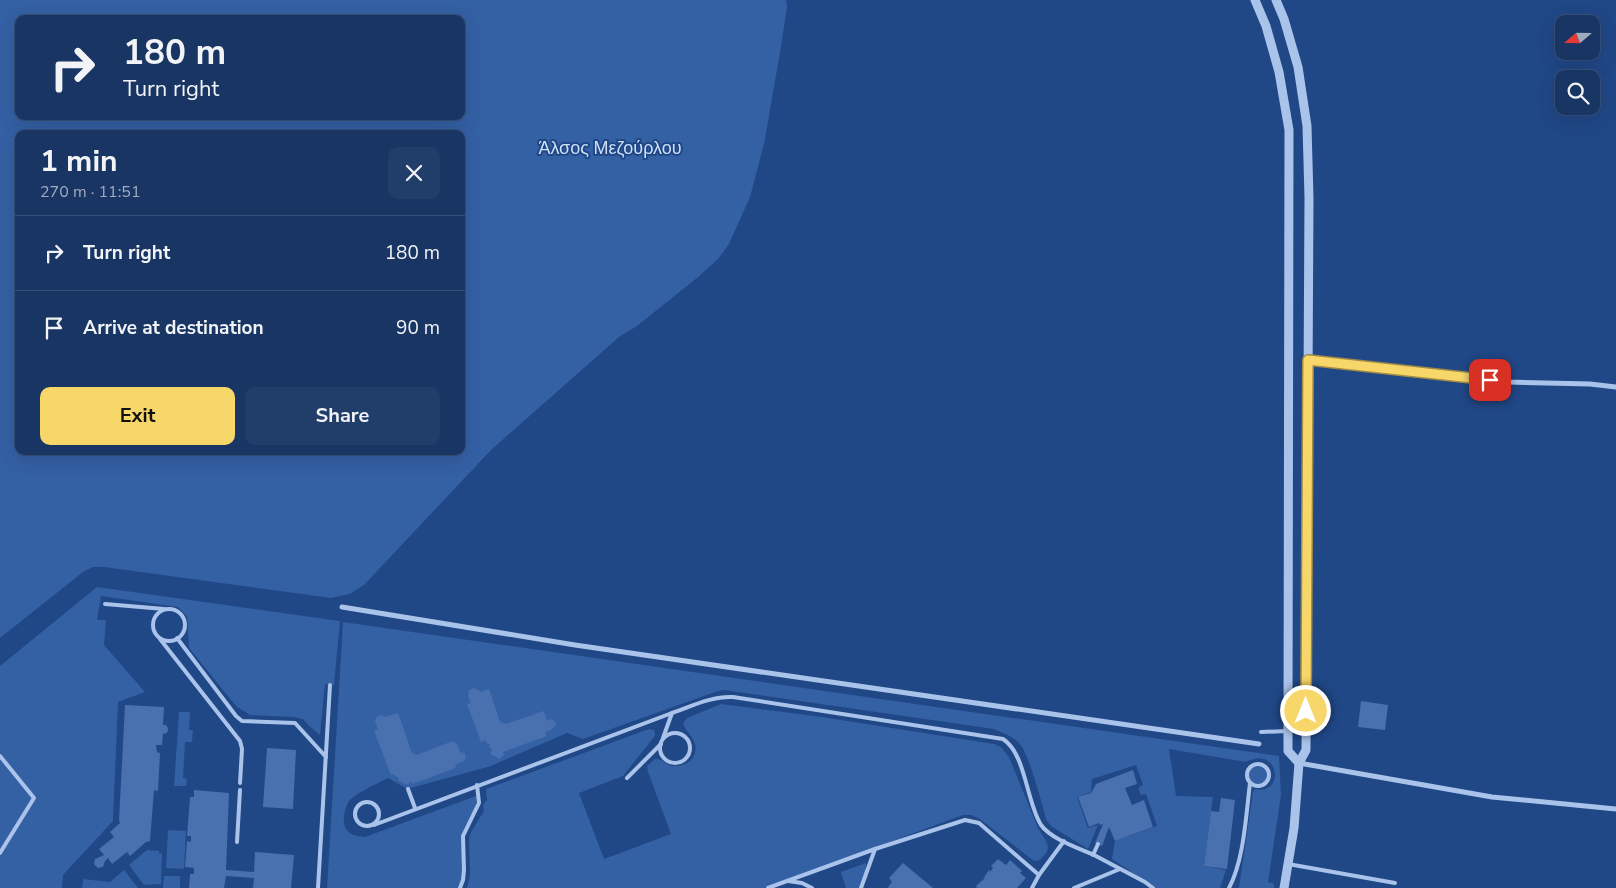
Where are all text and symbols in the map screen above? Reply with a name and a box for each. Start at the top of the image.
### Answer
north arrow [1555,15,1600,60]
map controls [1555,15,1600,115]
text: 180 m [123,29,226,76]
icon: right [40,35,105,100]
button: search [1555,70,1600,115]
text: Turn right [123,74,219,104]
park label: Άλσος Μεζούρλου [538,136,682,160]
text: 1 min [40,141,118,182]
button: close [388,147,440,199]
text: 270 m · 11:51 [40,181,141,203]
icon: right [40,239,68,267]
text: Turn right [83,240,170,266]
text: 180 m [385,240,440,266]
icon: arrive [40,314,68,342]
text: Arrive at destination [83,315,264,341]
text: 90 m [396,315,440,341]
pin [1469,359,1511,401]
icon: arrive [1476,366,1504,394]
button: Exit [40,387,235,445]
button: Share [245,387,440,445]
position arrow [1279,684,1331,736]

